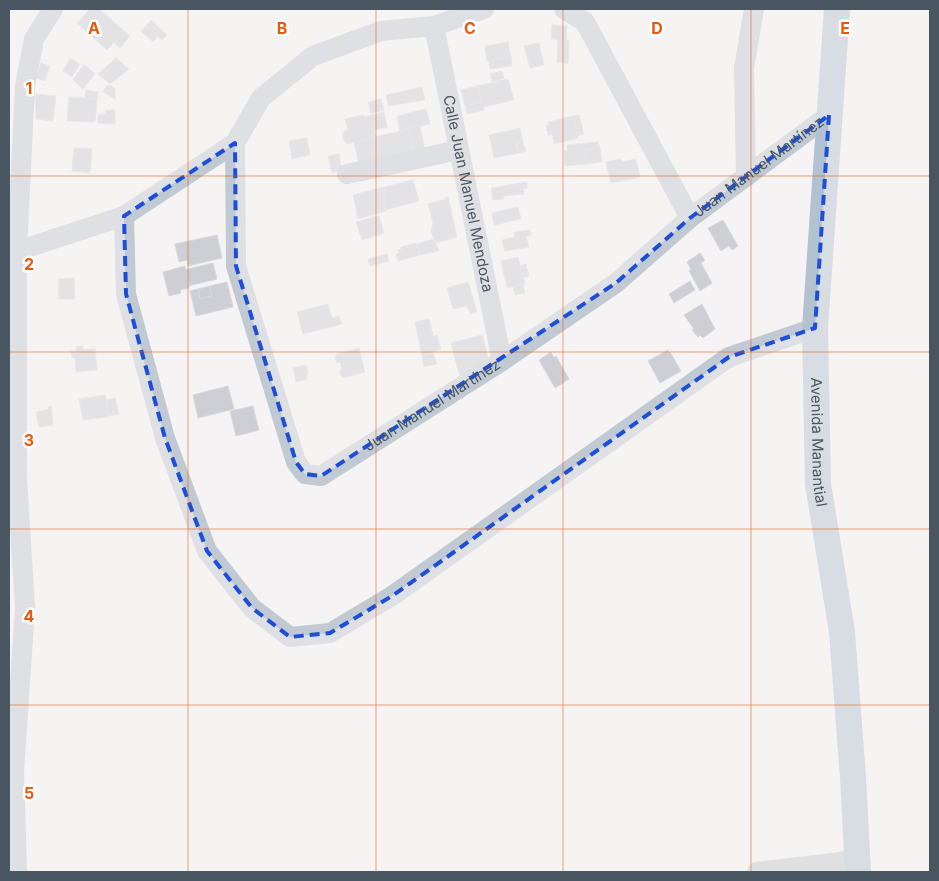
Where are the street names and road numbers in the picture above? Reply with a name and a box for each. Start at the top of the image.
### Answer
street label: Calle Juan Manuel Mendoza [439,93,498,294]
street label: Juan Manuel Martínez [690,112,828,221]
street label: Juan Manuel Martínez [360,355,504,455]
street label: Avenida Manantial [807,377,832,508]

